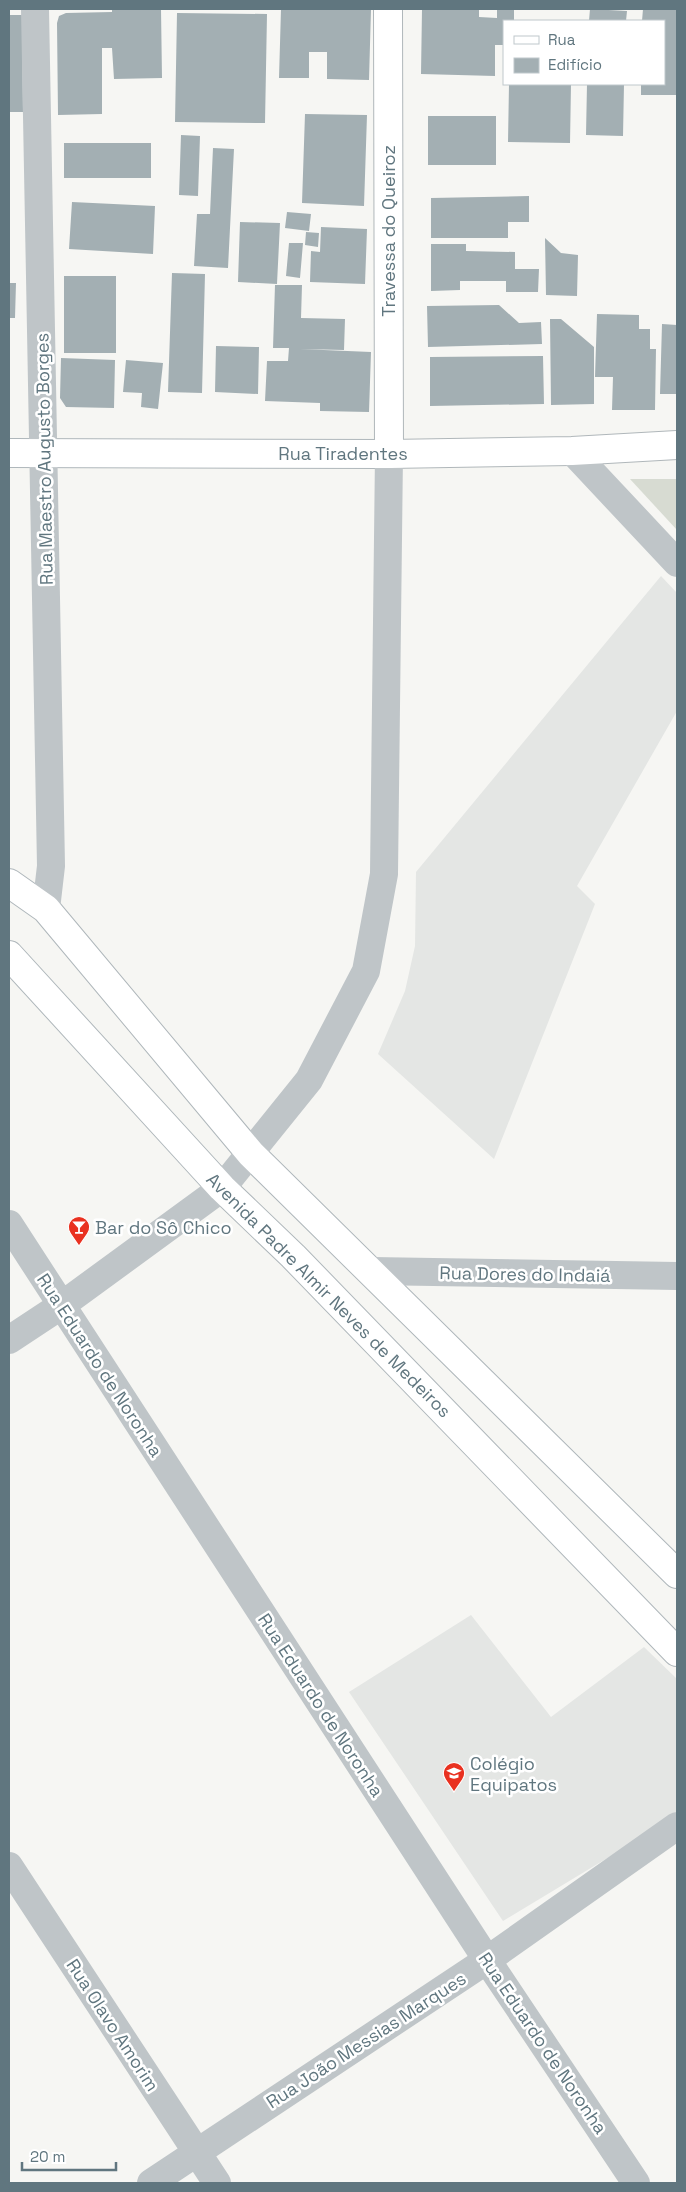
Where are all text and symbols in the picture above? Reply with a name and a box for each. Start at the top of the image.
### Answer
legend [503,20,666,85]
text: Rua [548,30,576,49]
text: Edifício [548,55,602,74]
street label: Travessa do Queiroz [377,145,400,317]
street label: Rua Maestro Augusto Borges [30,333,58,585]
street label: Rua Tiradentes [278,442,408,465]
street label: Avenida Padre Almir Neves de Medeiros [202,1168,456,1422]
bar icon: Bar do Sô Chico [67,1215,91,1246]
place label: Bar do Sô Chico [95,1216,232,1239]
street label: Rua Dores do Indaiá [439,1261,611,1287]
street label: Rua Eduardo de Noronha [32,1269,168,1461]
street label: Rua Eduardo de Noronha [253,1609,389,1801]
place label: Colégio Equipatos [470,1752,557,1796]
school or university icon: Colégio Equipatos [442,1761,466,1792]
street label: Rua Eduardo de Noronha [474,1948,612,2138]
street label: Rua Olavo Amorim [62,1955,164,2095]
street label: Rua João Messias Marques [262,1967,470,2113]
scale bar [22,2140,116,2172]
text: 20 m [30,2147,65,2166]

